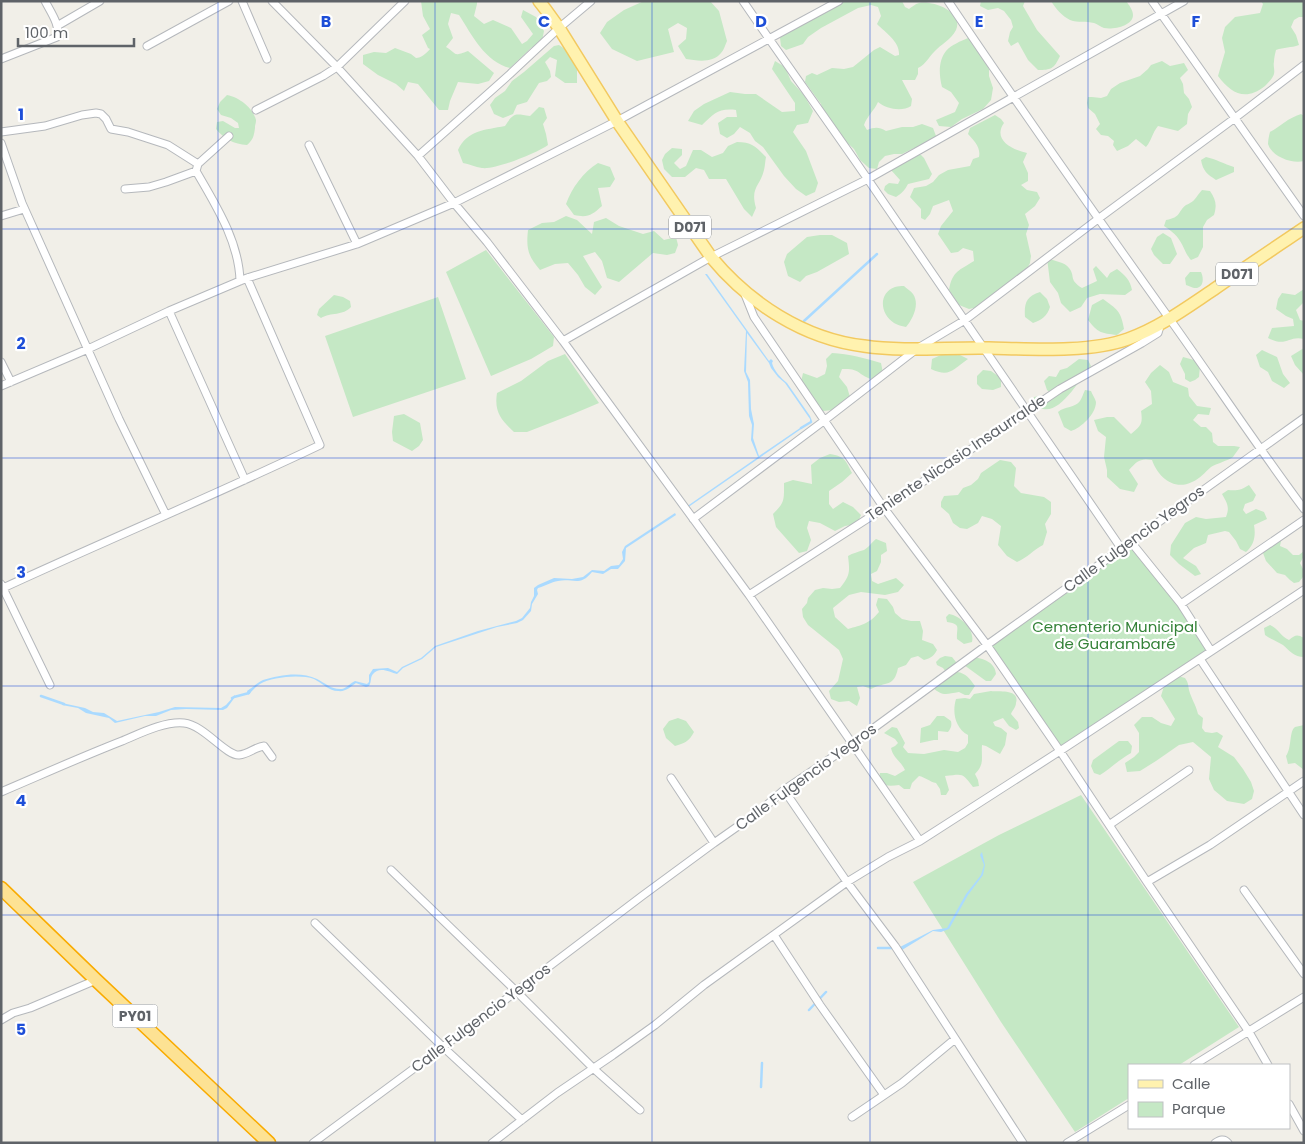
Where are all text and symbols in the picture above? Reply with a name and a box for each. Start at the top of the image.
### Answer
text: B [321,10,331,33]
text: C [538,10,550,33]
text: D [755,10,767,33]
text: E [975,10,983,33]
text: F [1192,10,1201,33]
scale bar [18,15,134,47]
text: 100 m [25,22,68,43]
text: 1 [18,103,24,126]
road number: D071 [669,216,711,238]
road number: D071 [1216,262,1258,286]
text: 2 [16,332,26,355]
street label: Teniente Nicasio Insaurralde [862,390,1050,526]
street label: Calle Fulgencio Yegros [1059,480,1209,597]
text: 3 [16,561,26,584]
park label: Cementerio Municipal de Guarambaré [1032,616,1198,654]
street label: Calle Fulgencio Yegros [731,718,881,835]
text: 4 [16,789,27,812]
street label: Calle Fulgencio Yegros [407,958,555,1077]
road number: PY01 [112,1004,158,1028]
text: 5 [16,1018,26,1041]
legend [1128,1064,1290,1129]
text: Calle [1172,1073,1210,1094]
text: Parque [1172,1098,1225,1119]

